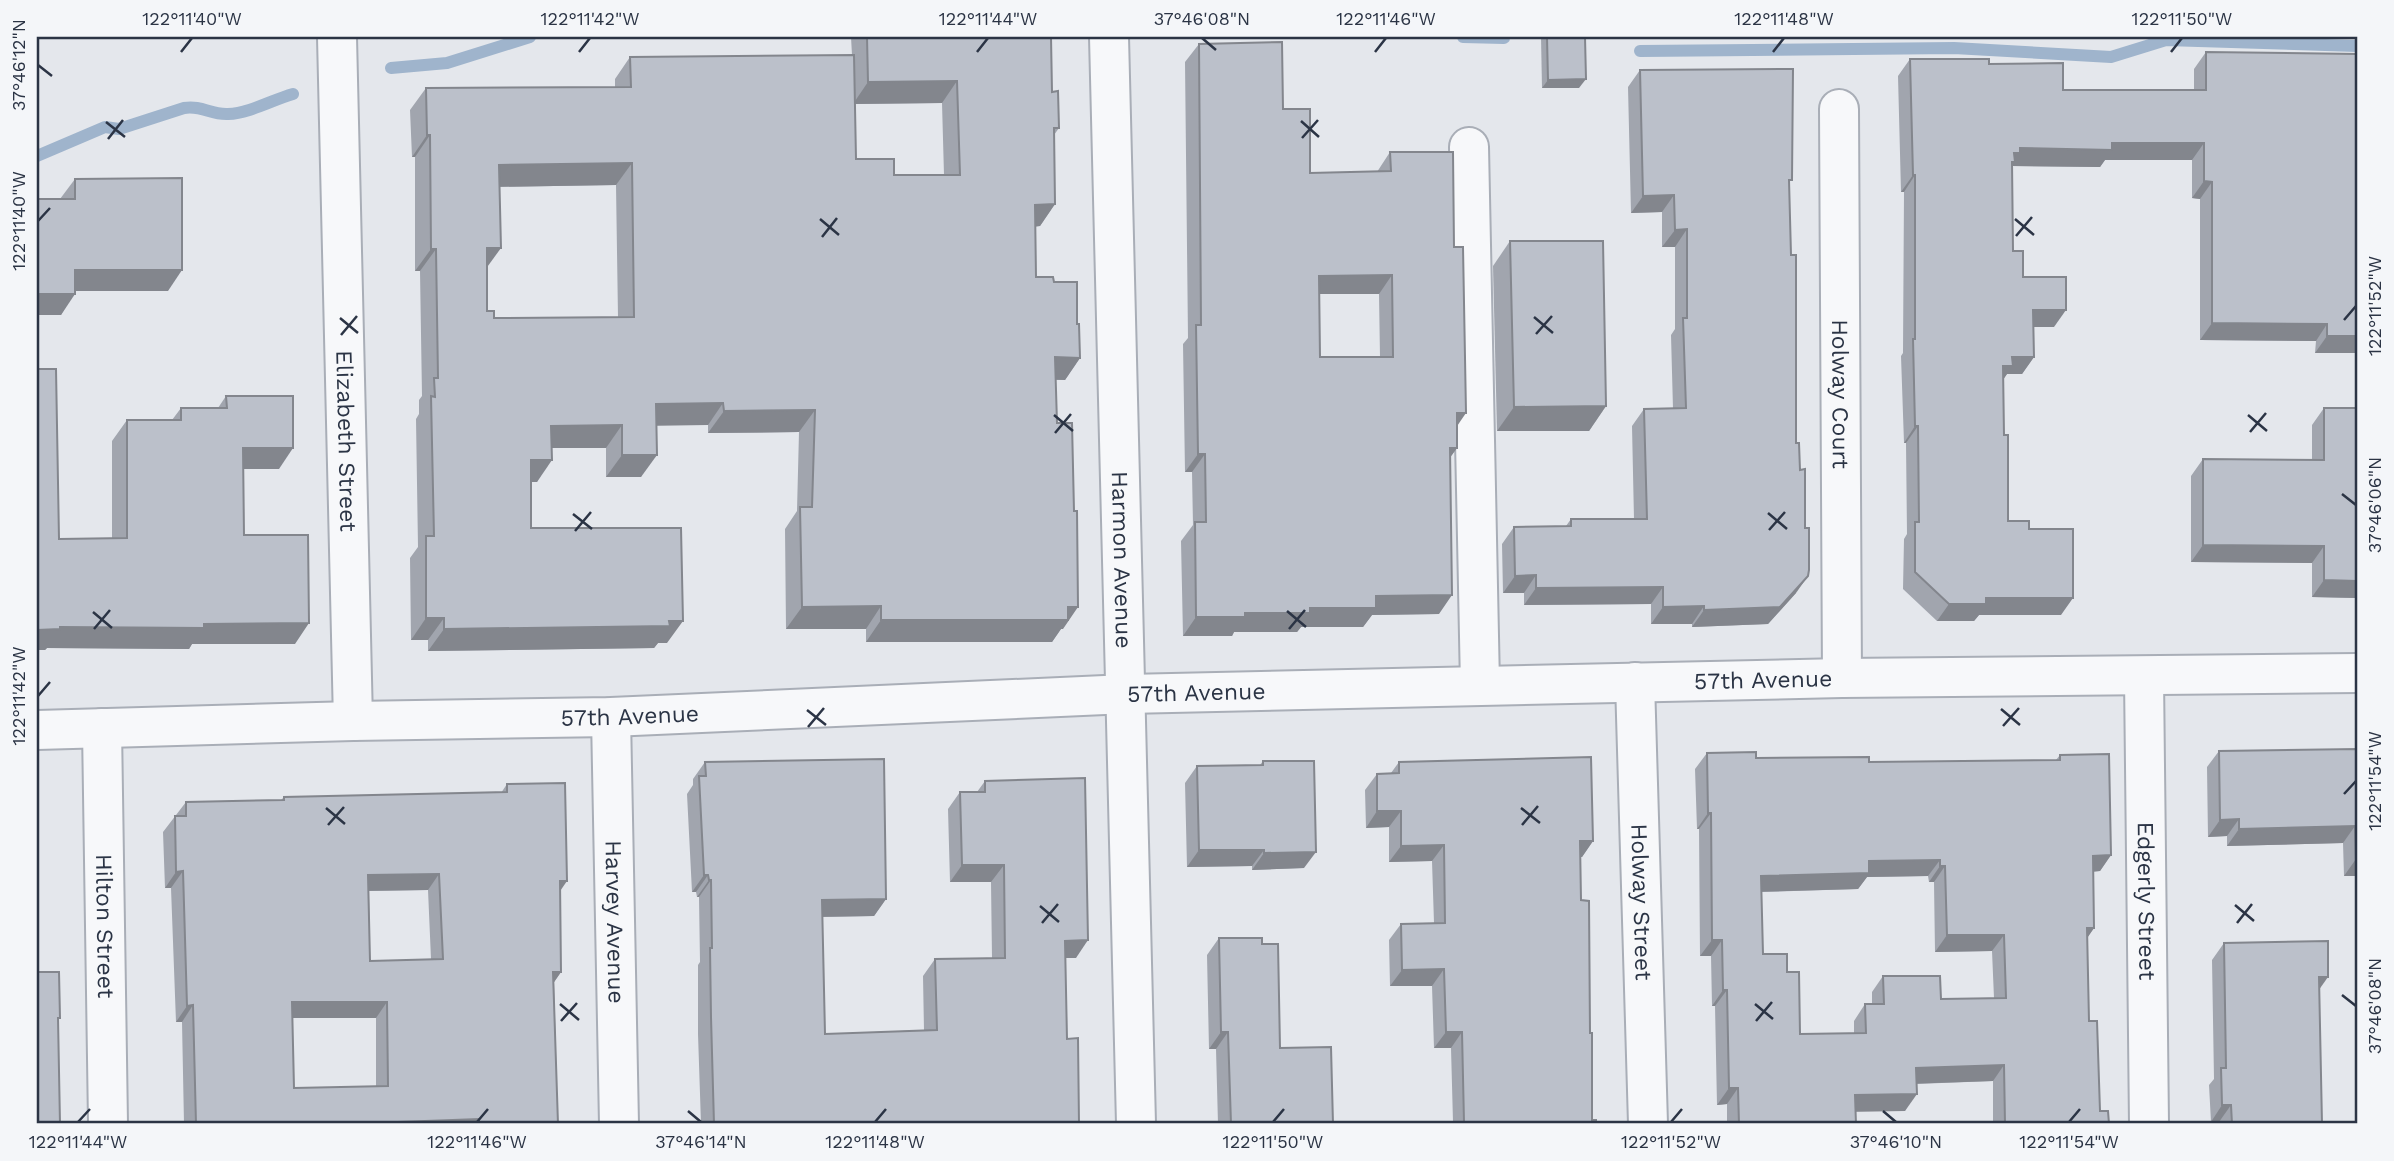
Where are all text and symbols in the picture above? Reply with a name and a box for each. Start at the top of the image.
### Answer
text: 122°11'40"W [142,8,242,29]
text: 122°11'42"W [541,8,639,29]
text: 122°11'44"W [939,8,1037,29]
text: 37°46'08"N [1154,8,1250,29]
text: 122°11'46"W [1336,8,1436,29]
text: 122°11'48"W [1734,8,1834,29]
text: 122°11'50"W [2132,8,2232,29]
text: 37°46'12"N [8,19,29,111]
text: 122°11'40"W [8,171,29,271]
text: 122°11'52"W [2364,256,2385,356]
street label: Holway Court [1826,319,1854,469]
street label: Elizabeth Street [330,350,362,532]
text: 37°46'06"N [2364,457,2385,553]
street label: Harmon Avenue [1106,471,1137,649]
text: 122°11'42"W [8,647,29,745]
street label: 57th Avenue [1694,665,1833,695]
street label: 57th Avenue [1127,678,1266,708]
street label: 57th Avenue [560,700,700,732]
text: 122°11'54"W [2364,731,2385,831]
street label: Edgerly Street [2132,822,2160,981]
street label: Holway Street [1625,823,1657,981]
street label: Harvey Avenue [599,840,630,1004]
street label: Hilton Street [90,854,119,999]
text: 37°46'08"N [2364,958,2385,1054]
text: 122°11'44"W [29,1131,127,1152]
text: 122°11'46"W [427,1131,527,1152]
text: 37°46'14"N [655,1131,747,1152]
text: 122°11'48"W [825,1131,925,1152]
text: 122°11'50"W [1223,1131,1323,1152]
text: 122°11'52"W [1621,1131,1721,1152]
text: 37°46'10"N [1850,1131,1942,1152]
text: 122°11'54"W [2019,1131,2119,1152]

